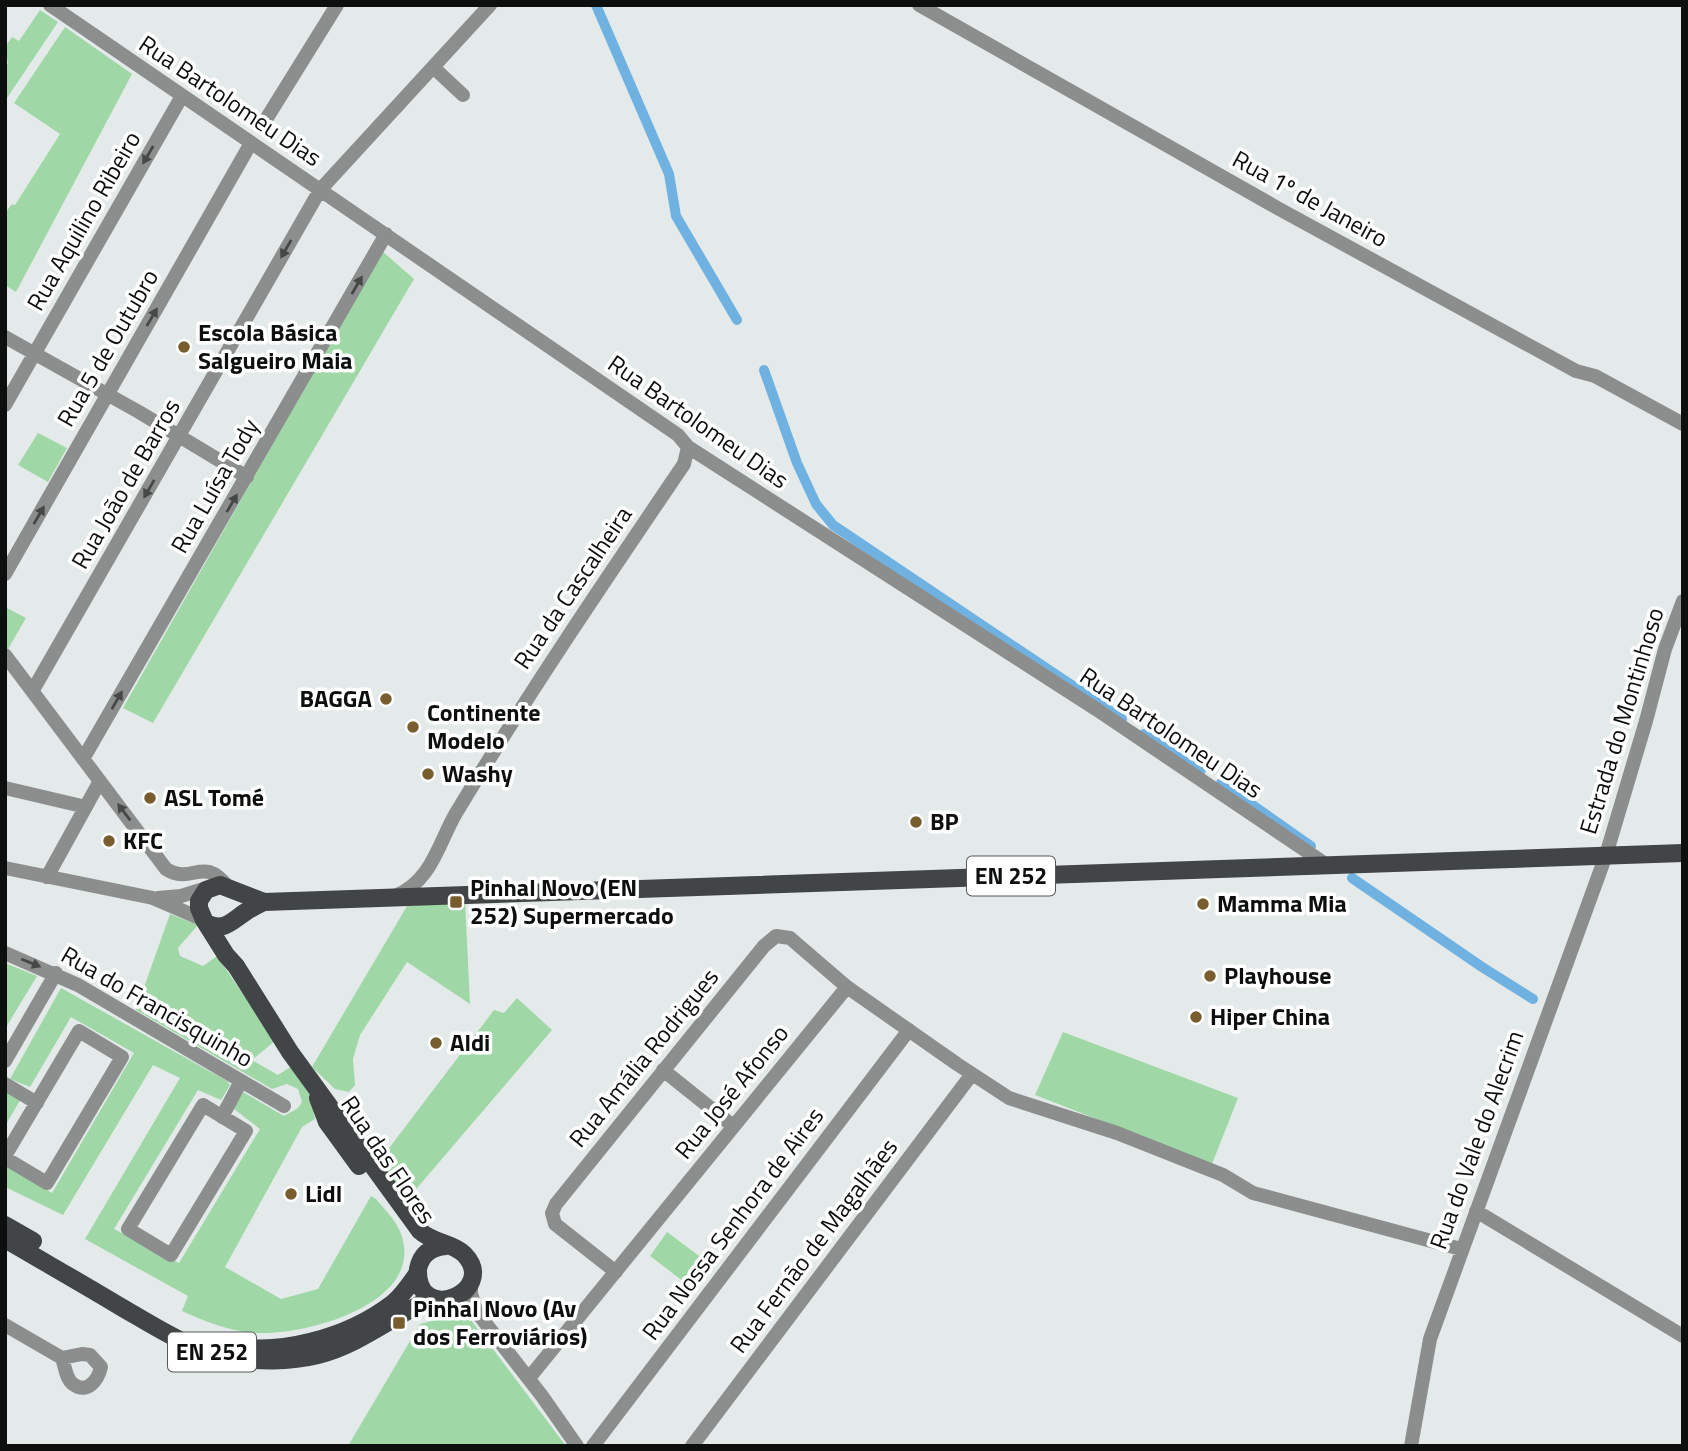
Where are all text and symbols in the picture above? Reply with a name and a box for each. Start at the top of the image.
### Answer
street label: Rua Bartolomeu Dias [132,26,329,175]
street label: Rua Aquilino Ribeiro [17,124,149,317]
street label: Rua 1º de Janeiro [1226,141,1395,256]
one-way arrow [142,146,154,165]
one-way arrow [280,240,292,259]
street label: Rua 5 de Outubro [47,262,167,433]
one-way arrow [351,275,363,294]
one-way arrow [146,308,158,327]
place label: Escola Básica Salgueiro Maia [198,314,353,378]
marker: Escola Básica Salgueiro Maia [176,339,192,355]
street label: Rua Bartolomeu Dias [601,345,796,497]
street label: Rua João de Barros [62,392,189,575]
street label: Rua Luísa Tody [161,411,267,559]
one-way arrow [143,480,155,499]
one-way arrow [225,494,238,513]
street label: Rua da Cascalheira [504,499,640,676]
one-way arrow [33,505,45,525]
street label: Estrada do Montinhoso [1569,603,1673,838]
street label: Rua Bartolomeu Dias [1073,658,1270,807]
place label: BAGGA [300,680,373,716]
one-way arrow [111,690,123,709]
marker: BAGGA [378,691,394,707]
place label: Continente Modelo [427,694,541,758]
marker: Continente Modelo [405,719,421,735]
place label: Washy [442,755,513,791]
marker: Washy [420,766,436,782]
place label: ASL Tomé [164,779,264,815]
marker: ASL Tomé [142,790,158,806]
one-way arrow [117,803,131,821]
place label: BP [930,803,959,839]
marker: BP [908,814,924,830]
place label: KFC [123,822,163,858]
marker: KFC [101,833,117,849]
road number: EN 252 [967,856,1055,896]
place label: Pinhal Novo (EN 252) Supermercado [470,869,674,933]
place label: Mamma Mia [1217,885,1347,921]
marker: Pinhal Novo (EN 252) Supermercado [448,894,464,910]
marker: Mamma Mia [1195,896,1211,912]
street label: Rua do Francisquinho [55,936,260,1076]
place label: Playhouse [1224,957,1332,993]
one-way arrow [20,958,41,969]
street label: Rua Amália Rodrigues [560,960,727,1155]
marker: Playhouse [1202,968,1218,984]
place label: Hiper China [1210,998,1330,1034]
marker: Hiper China [1188,1009,1204,1025]
street label: Rua José Afonso [666,1016,797,1166]
place label: Aldi [450,1024,490,1060]
street label: Rua do Vale do Alecrim [1420,1025,1532,1254]
marker: Aldi [428,1035,444,1051]
street label: Rua das Flores [332,1088,445,1231]
street label: Rua Nossa Senhora de Aires [633,1099,832,1347]
street label: Rua Fernão de Magalhães [720,1130,906,1360]
place label: Lidl [305,1175,342,1211]
marker: Lidl [283,1186,299,1202]
place label: Pinhal Novo (Av dos Ferroviários) [413,1290,587,1354]
marker: Pinhal Novo (Av dos Ferroviários) [391,1315,407,1331]
road number: EN 252 [168,1332,256,1372]

